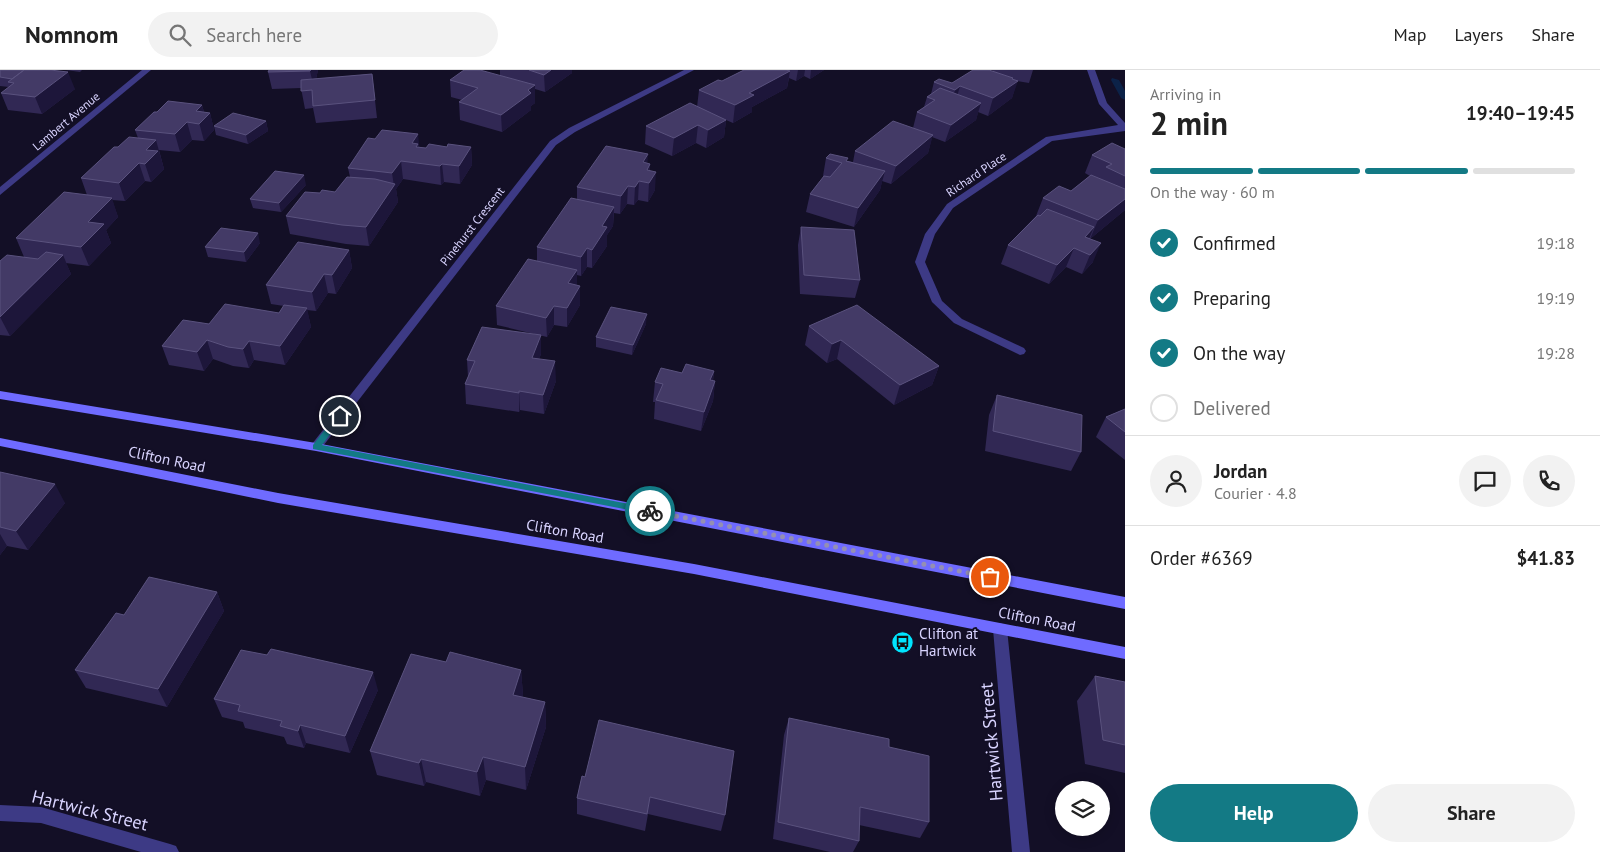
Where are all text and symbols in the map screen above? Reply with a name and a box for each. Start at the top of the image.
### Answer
search box [148,12,498,57]
text: Nomnom [25,19,118,50]
icon: search [166,21,194,49]
text: Search here [206,23,302,47]
text: Map [1394,23,1426,46]
text: Layers [1454,23,1503,46]
text: Share [1531,23,1575,46]
text: Arriving in [1150,84,1221,104]
street label: Lambert Avenue [29,89,103,153]
text: 19:40–19:45 [1466,101,1575,125]
text: 2 min [1150,102,1228,144]
street label: Richard Place [943,148,1009,200]
text: On the way · 60 m [1150,182,1275,202]
street label: Pinehurst Crescent [437,184,507,268]
icon: check [1150,229,1178,257]
text: Confirmed [1193,231,1276,255]
text: 19:18 [1537,233,1575,253]
icon: check [1150,284,1178,312]
text: Preparing [1193,286,1271,310]
text: 19:19 [1537,288,1575,308]
icon: check [1150,339,1178,367]
text: On the way [1193,341,1285,365]
text: 19:28 [1537,343,1575,363]
pin [319,395,361,437]
text: Delivered [1193,396,1271,420]
icon: home [326,402,354,430]
street label: Clifton Road [127,442,207,476]
button: person [1150,455,1202,507]
button: chat [1459,455,1511,507]
button: phone [1523,455,1575,507]
text: Jordan [1214,459,1267,483]
text: Courier · 4.8 [1214,483,1297,503]
courier [625,486,675,536]
icon: bike [636,497,664,525]
street label: Clifton Road [525,515,605,547]
text: Order #6369 [1150,546,1253,570]
text: $41.83 [1516,546,1575,570]
pin [969,556,1011,598]
icon: bag [976,563,1004,591]
street label: Clifton Road [997,602,1077,636]
place label: Clifton at Hartwick [919,624,978,660]
bus stop icon: Clifton at Hartwick [891,630,915,654]
street label: Hartwick Street [974,682,1008,802]
map controls [1055,781,1110,836]
button: layers [1055,781,1110,836]
street label: Hartwick Street [30,784,150,836]
button: Help [1150,784,1358,842]
button: Share [1368,784,1575,842]

